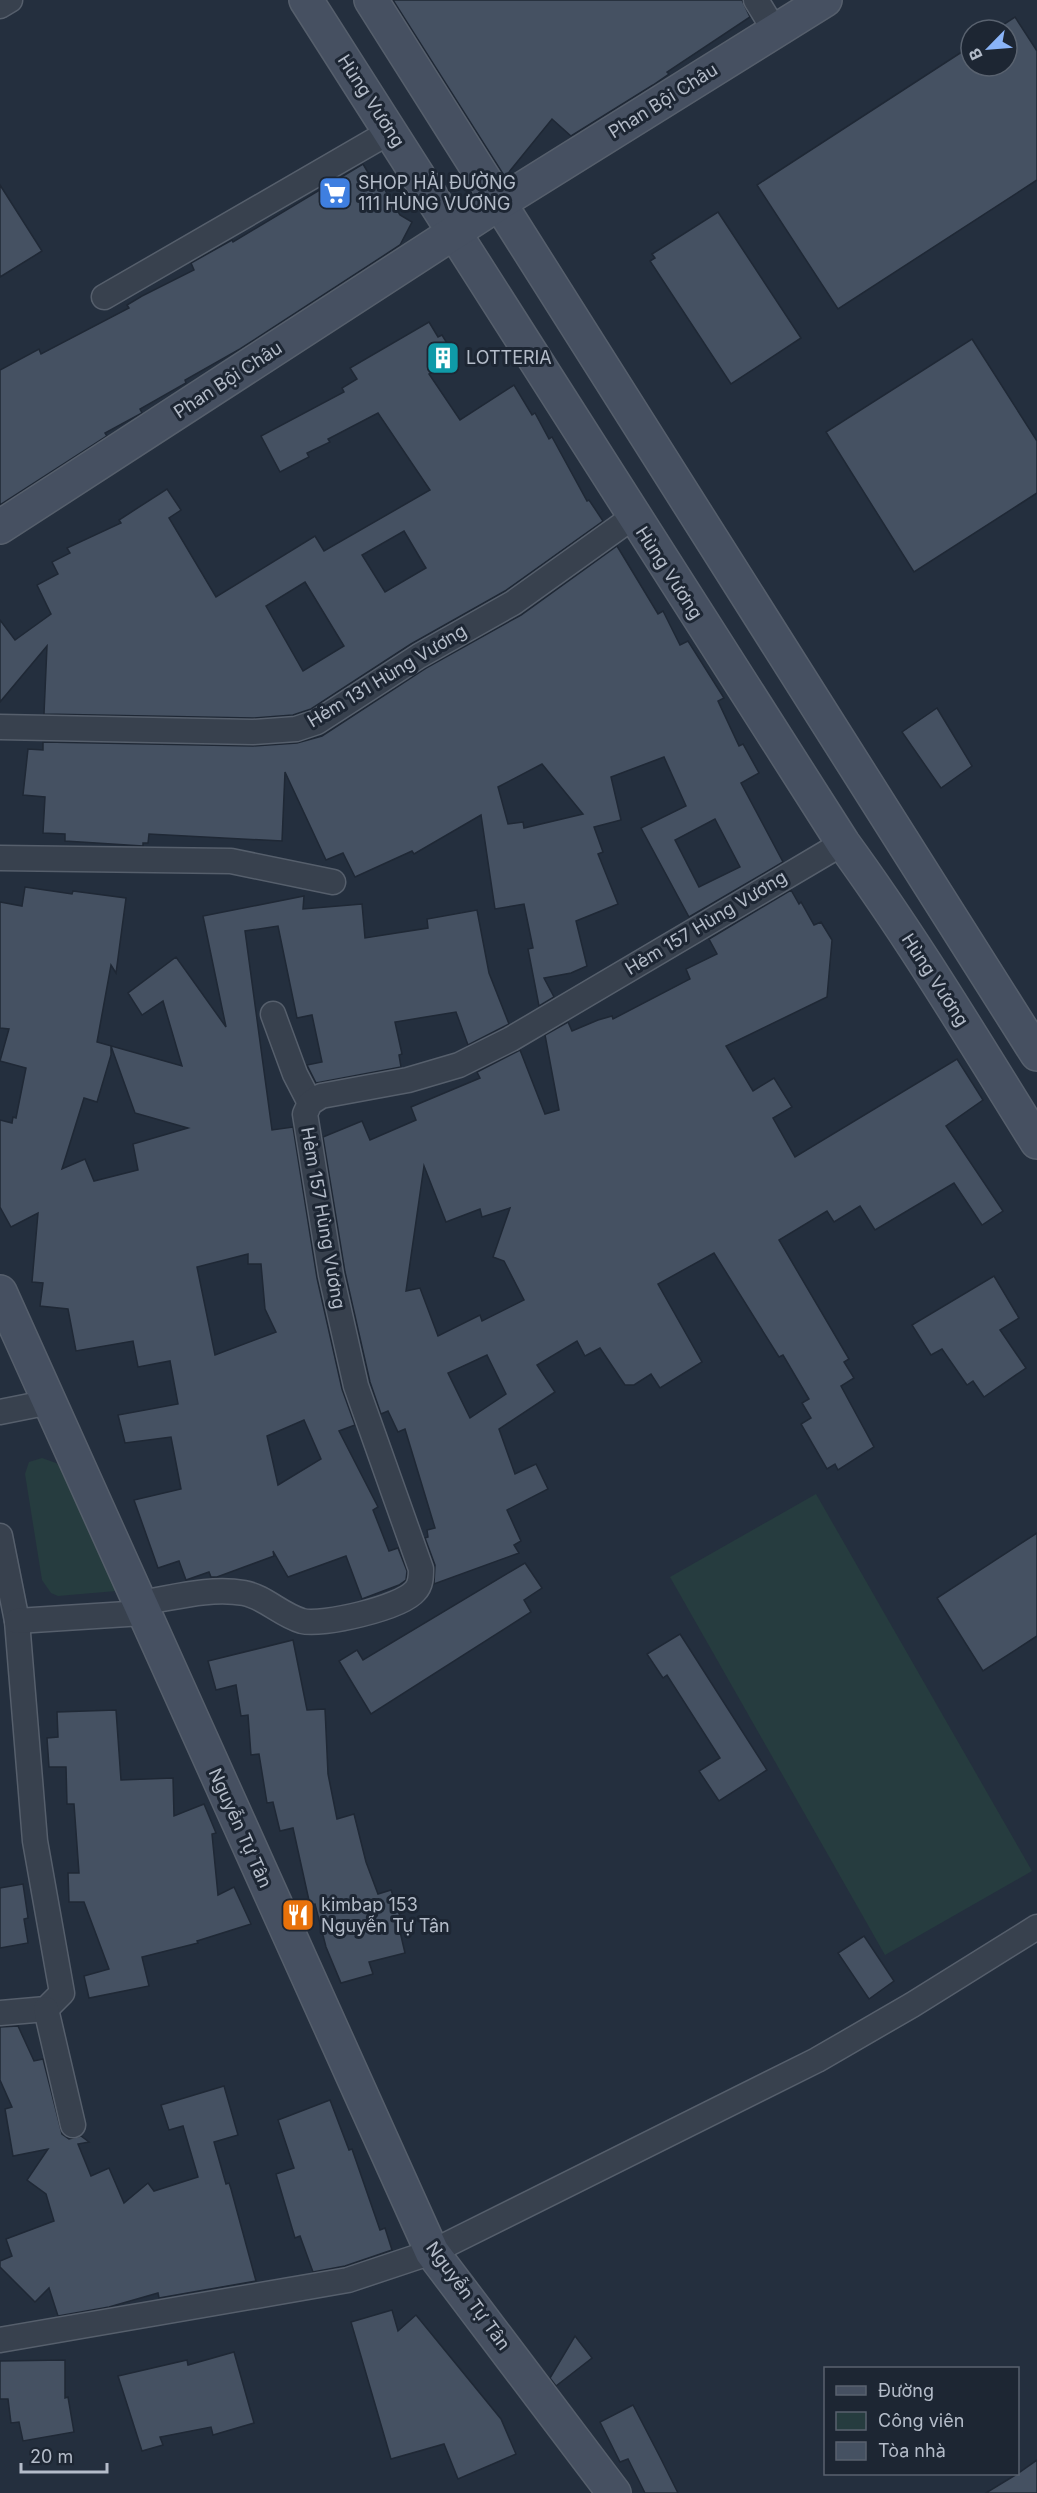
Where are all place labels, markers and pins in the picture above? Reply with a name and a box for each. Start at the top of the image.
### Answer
place label: SHOP HẢI ĐƯỜNG 111 HÙNG VƯƠNG [358,171,516,214]
supermarket icon: SHOP HẢI ĐƯỜNG 111 HÙNG VƯƠNG [317,175,353,211]
building icon: LOTTERIA [425,340,461,376]
place label: LOTTERIA [466,347,552,368]
place label: kimbap 153 Nguyễn Tự Tân [321,1894,450,1936]
restaurant icon: kimbap 153 Nguyễn Tự Tân [280,1897,316,1933]

